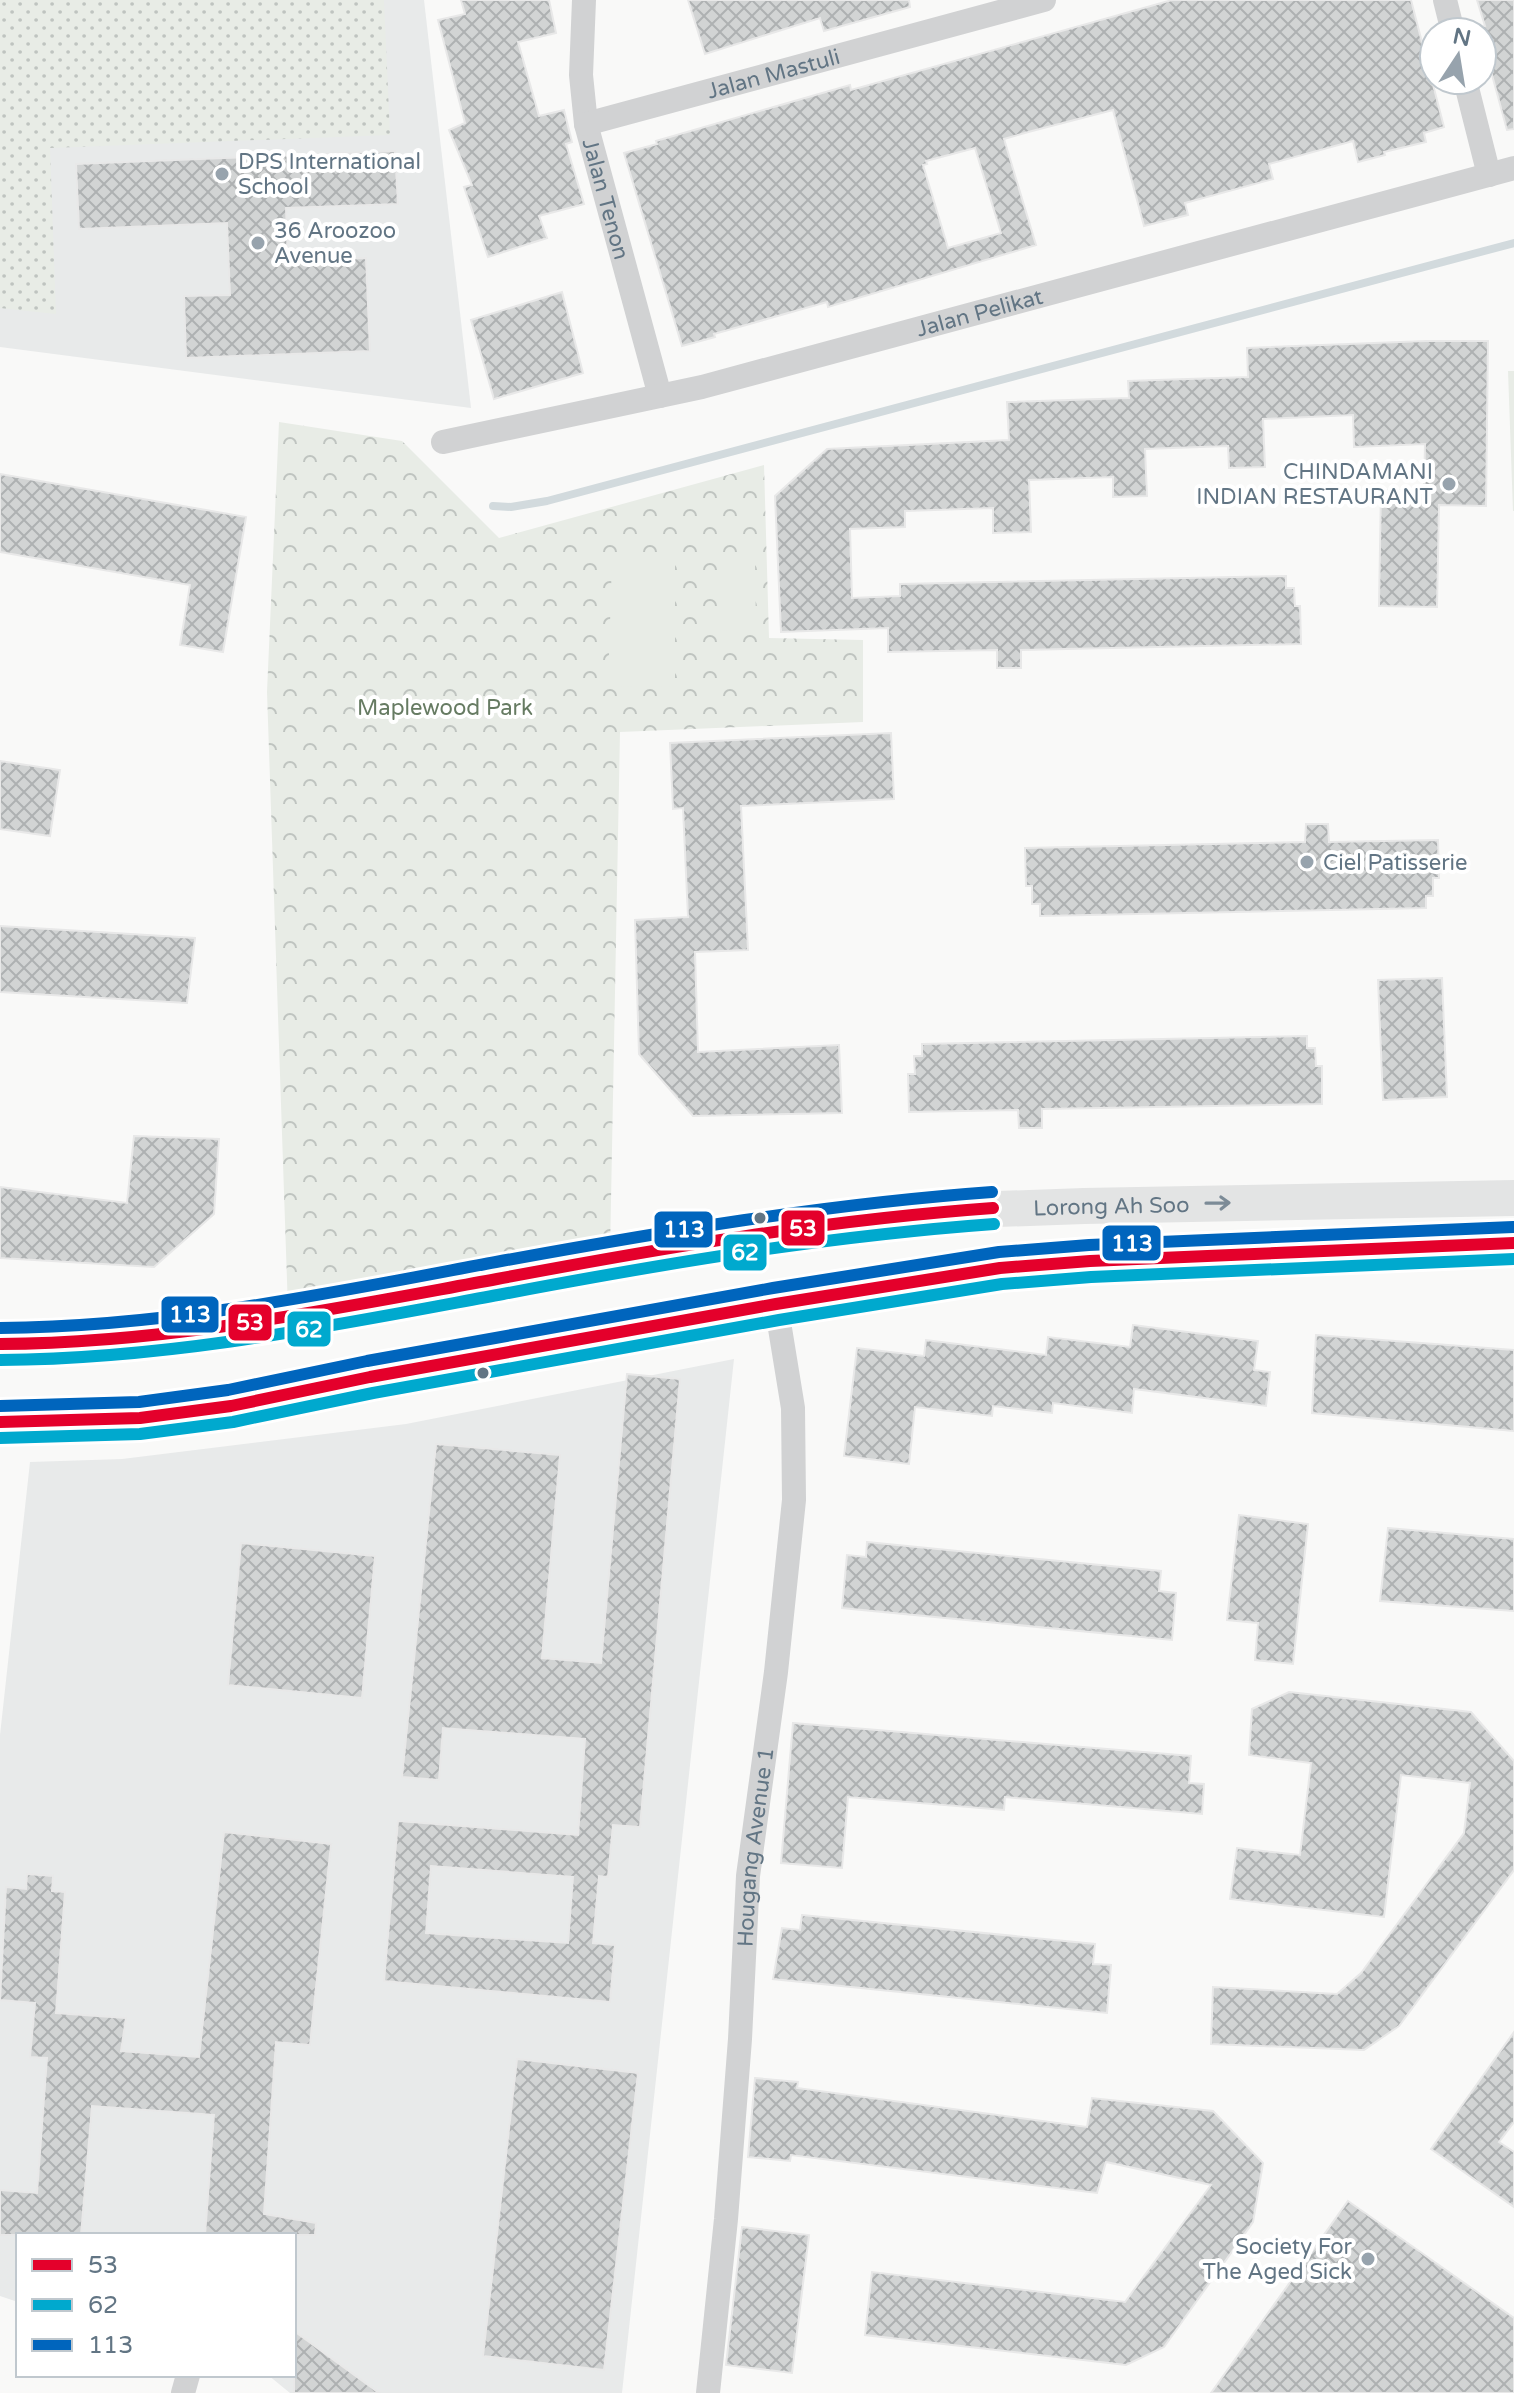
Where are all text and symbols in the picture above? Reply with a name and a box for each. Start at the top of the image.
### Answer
north arrow [1418,16,1498,96]
text: N [1451,23,1473,52]
street label: Jalan Mastuli [704,44,843,105]
street label: Jalan Tenon [577,136,634,263]
place label: DPS International School [238,149,421,200]
marker: DPS International School [213,165,231,183]
place label: 36 Aroozoo Avenue [274,218,396,269]
marker: 36 Aroozoo Avenue [249,234,267,252]
street label: Jalan Pelikat [914,284,1046,343]
place label: CHINDAMANI INDIAN RESTAURANT [1196,459,1434,510]
marker: CHINDAMANI INDIAN RESTAURANT [1440,475,1458,493]
park label: Maplewood Park [357,695,533,721]
place label: Ciel Patisserie [1323,850,1468,876]
marker: Ciel Patisserie [1298,853,1316,871]
street label: Lorong Ah Soo [1033,1192,1190,1222]
one-way arrow [1204,1195,1231,1211]
line badge: 53 [780,1209,826,1247]
line badge: 113 [653,1210,714,1249]
unlabelled marker [752,1210,768,1226]
text: 53 [789,1216,817,1242]
text: 113 [663,1217,705,1243]
line badge: 113 [1101,1224,1162,1262]
text: 113 [1111,1231,1153,1257]
line badge: 62 [722,1233,768,1272]
text: 62 [731,1240,759,1266]
line badge: 113 [160,1295,220,1334]
text: 113 [169,1302,211,1328]
line badge: 53 [227,1303,273,1342]
text: 53 [236,1310,264,1336]
line badge: 62 [286,1310,332,1348]
text: 62 [295,1317,323,1343]
unlabelled marker [475,1365,491,1381]
street label: Hougang Avenue 1 [733,1746,780,1948]
legend [16,2233,296,2377]
place label: Society For The Aged Sick [1203,2234,1353,2285]
marker: Society For The Aged Sick [1359,2250,1377,2268]
text: 53 [88,2251,118,2280]
text: 62 [88,2291,118,2320]
text: 113 [88,2331,133,2360]

